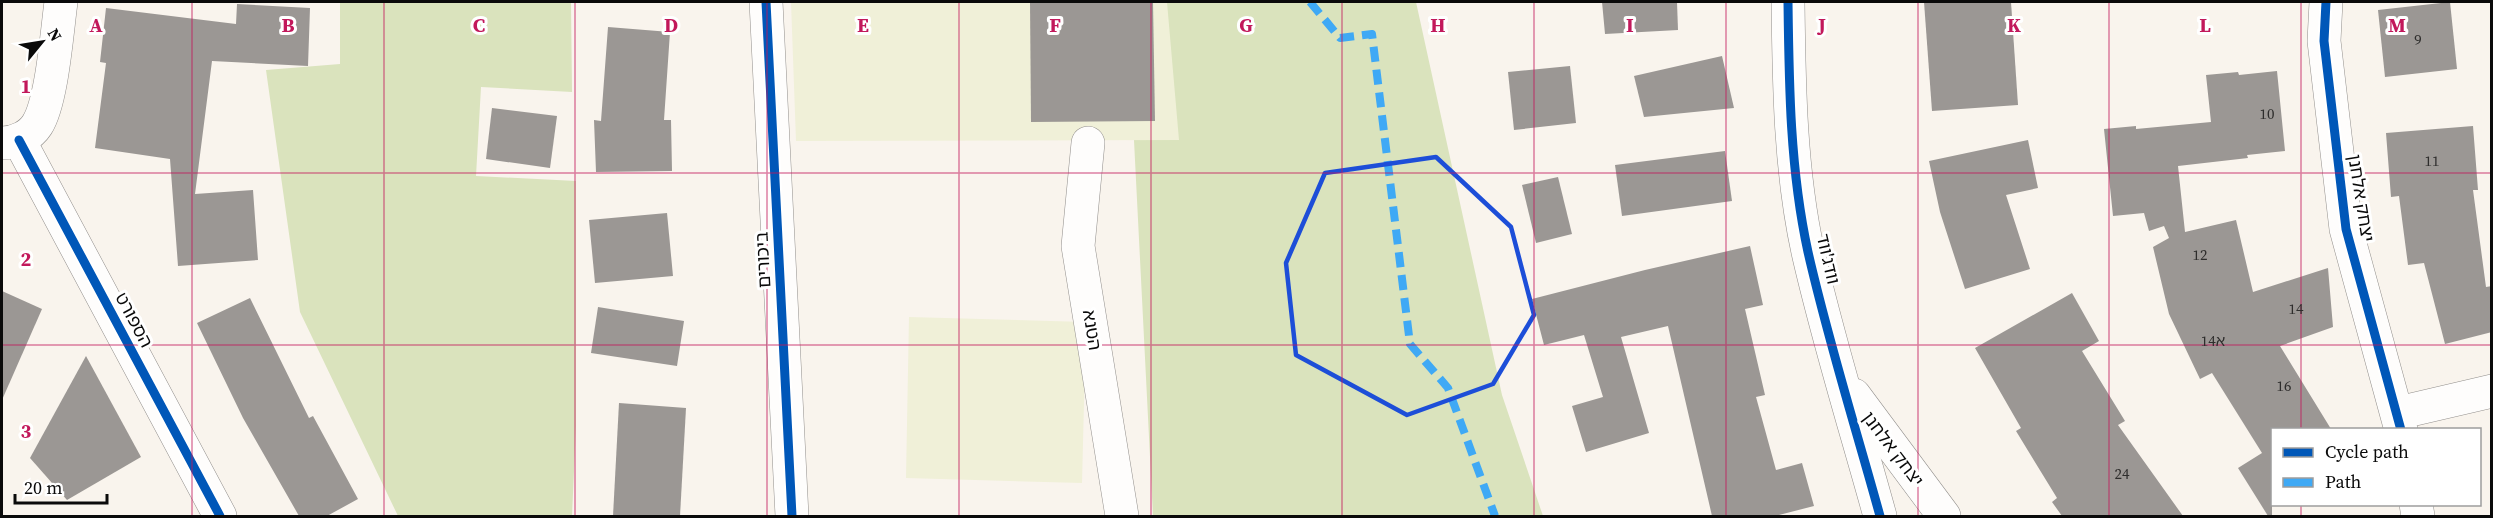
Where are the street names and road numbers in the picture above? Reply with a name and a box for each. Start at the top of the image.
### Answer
street label: יצחק אלחנן [2342,152,2381,243]
street label: ביכורים [749,231,776,289]
street label: וודג'ווד [1811,231,1846,287]
street label: הספורט [110,288,159,352]
street label: הטנא [1077,308,1108,352]
street label: יצחק אלחנן [1857,406,1930,491]

